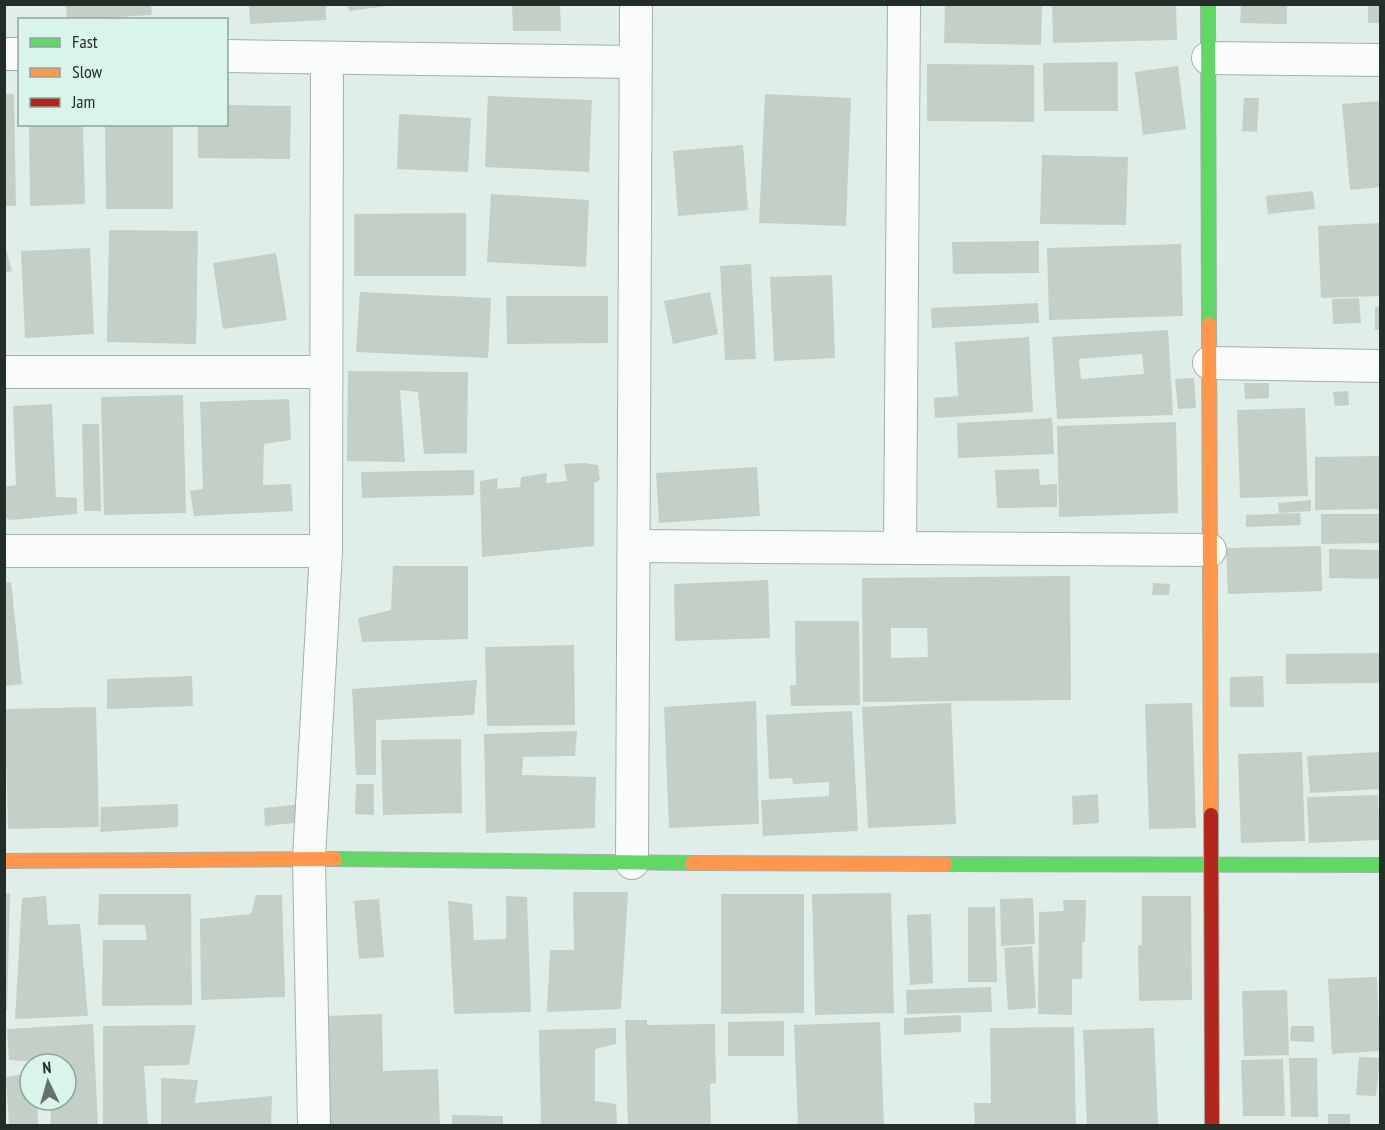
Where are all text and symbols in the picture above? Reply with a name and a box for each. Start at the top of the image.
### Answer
legend [18,18,228,126]
text: Fast [72,30,98,53]
text: Slow [72,60,103,83]
text: Jam [71,90,95,113]
north arrow [18,1052,78,1112]
text: N [42,1057,52,1077]

